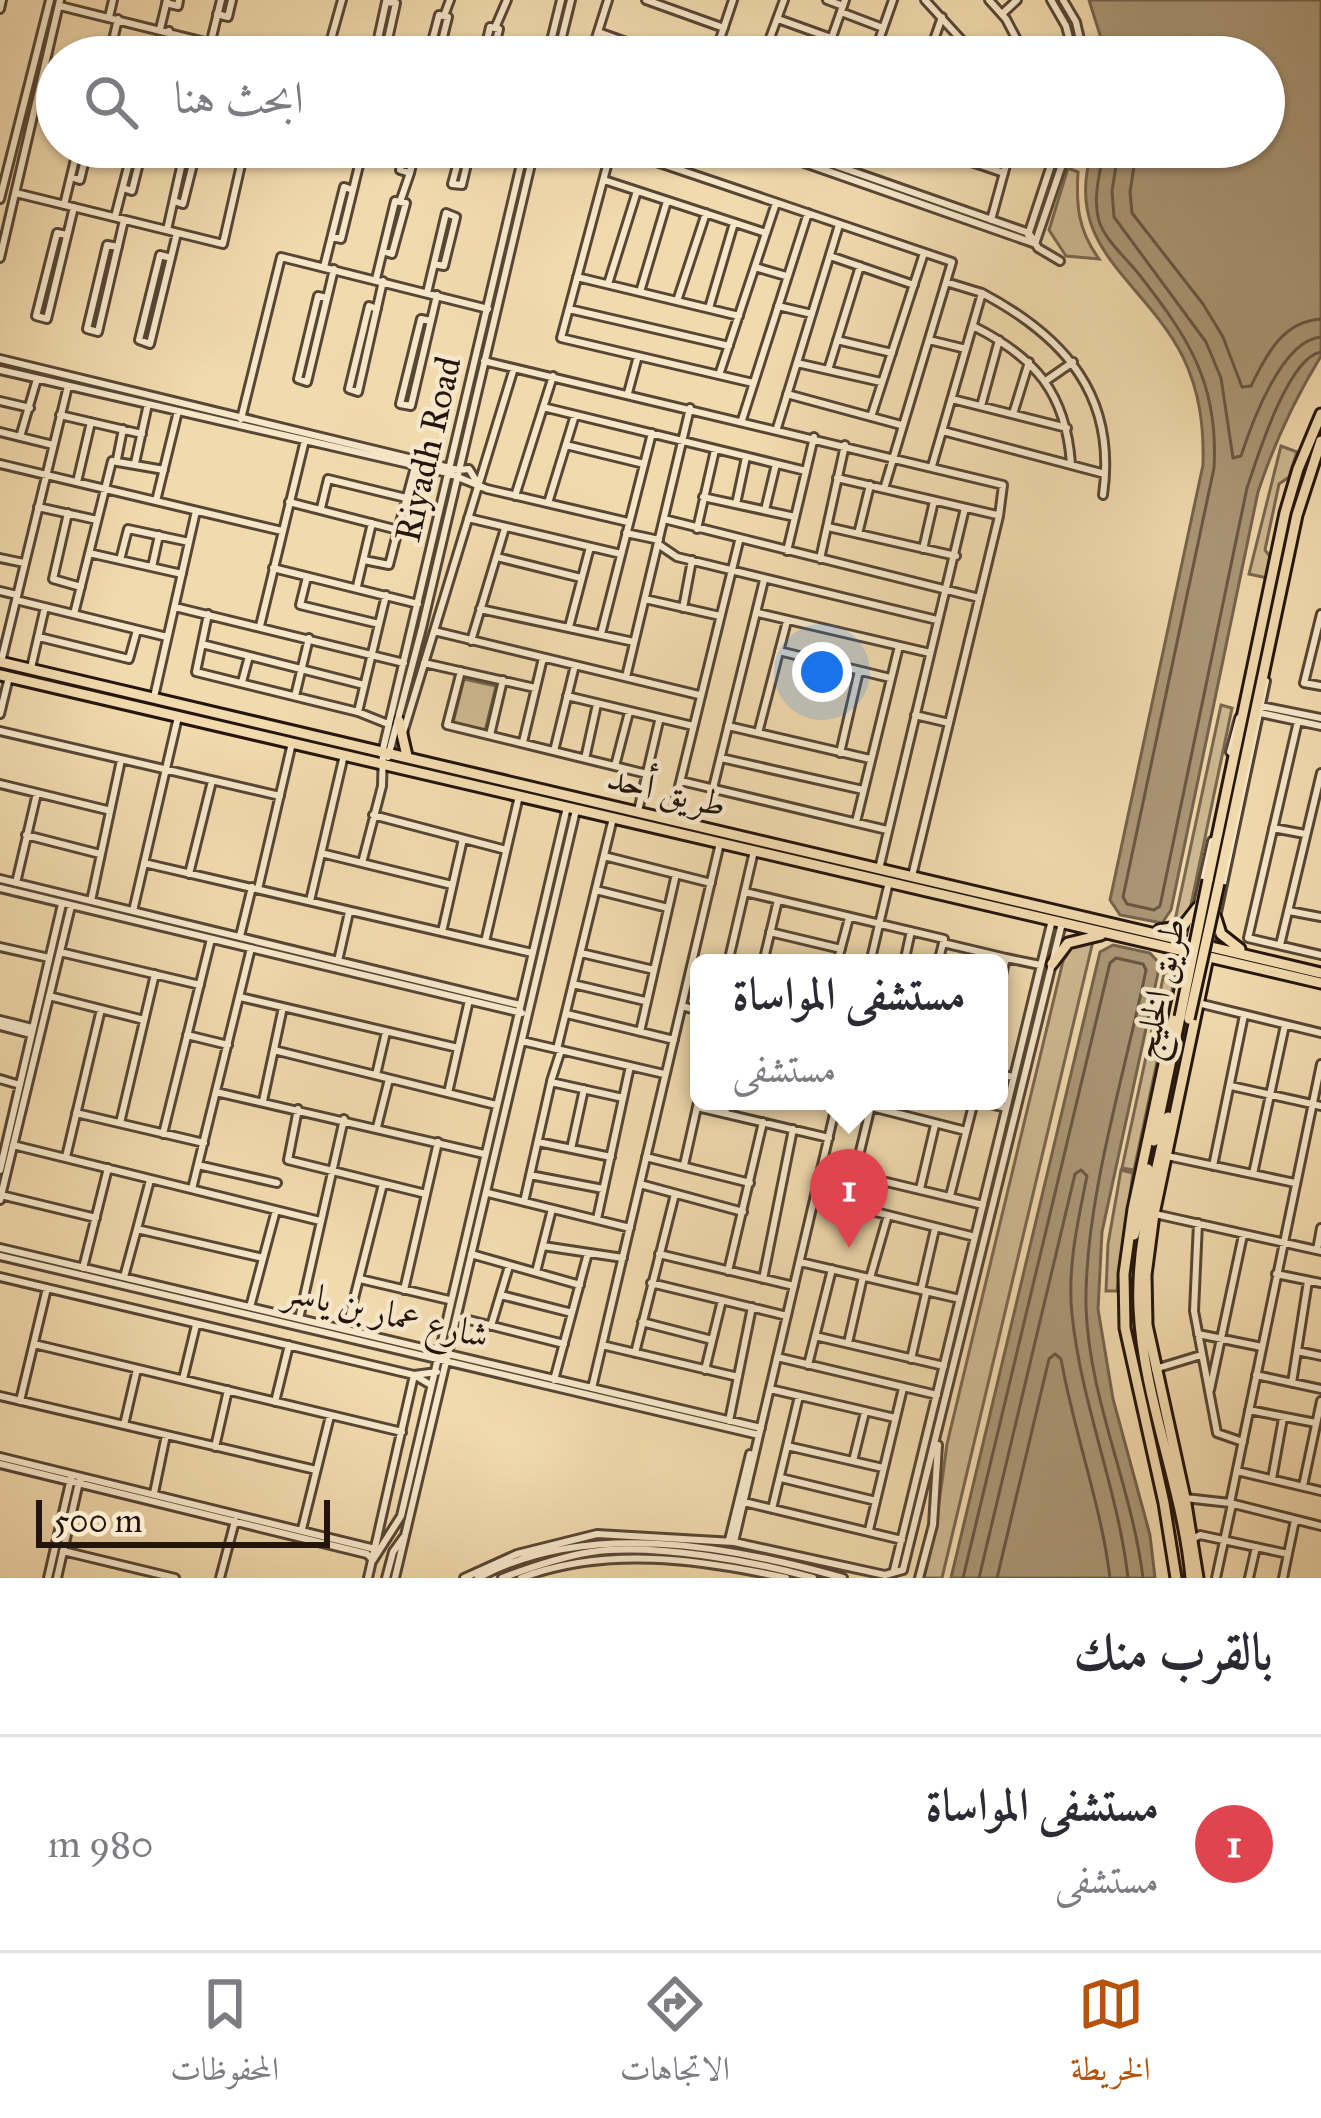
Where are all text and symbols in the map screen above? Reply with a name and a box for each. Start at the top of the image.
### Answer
search box [36,36,1285,168]
icon: search [78,69,144,135]
text: ابحث هنا [174,70,304,125]
street label: Riyadh Road [385,352,471,546]
your location [792,642,852,702]
street label: طريق أحد [603,752,731,828]
street label: طريق الخليج [1123,914,1205,1065]
popup [690,954,1008,1110]
text: مستشفى المواساة [732,966,966,1021]
text: مستشفى [732,1045,836,1093]
pin: 1 [810,1149,888,1248]
street label: شارع عمار بن ياسر [275,1267,493,1366]
scale bar [36,1494,330,1547]
text: 500 m [54,1501,143,1541]
text: بالقرب منك [1074,1621,1273,1683]
text: مستشفى المواساة [926,1777,1159,1832]
text: 980 m [48,1820,154,1868]
text: 1 [1226,1820,1242,1868]
text: مستشفى [1055,1856,1159,1904]
tab: المحفوظات [170,1971,279,2101]
tab: الاتجاهات [620,1971,730,2101]
tab: الخريطة [1070,1971,1151,2101]

